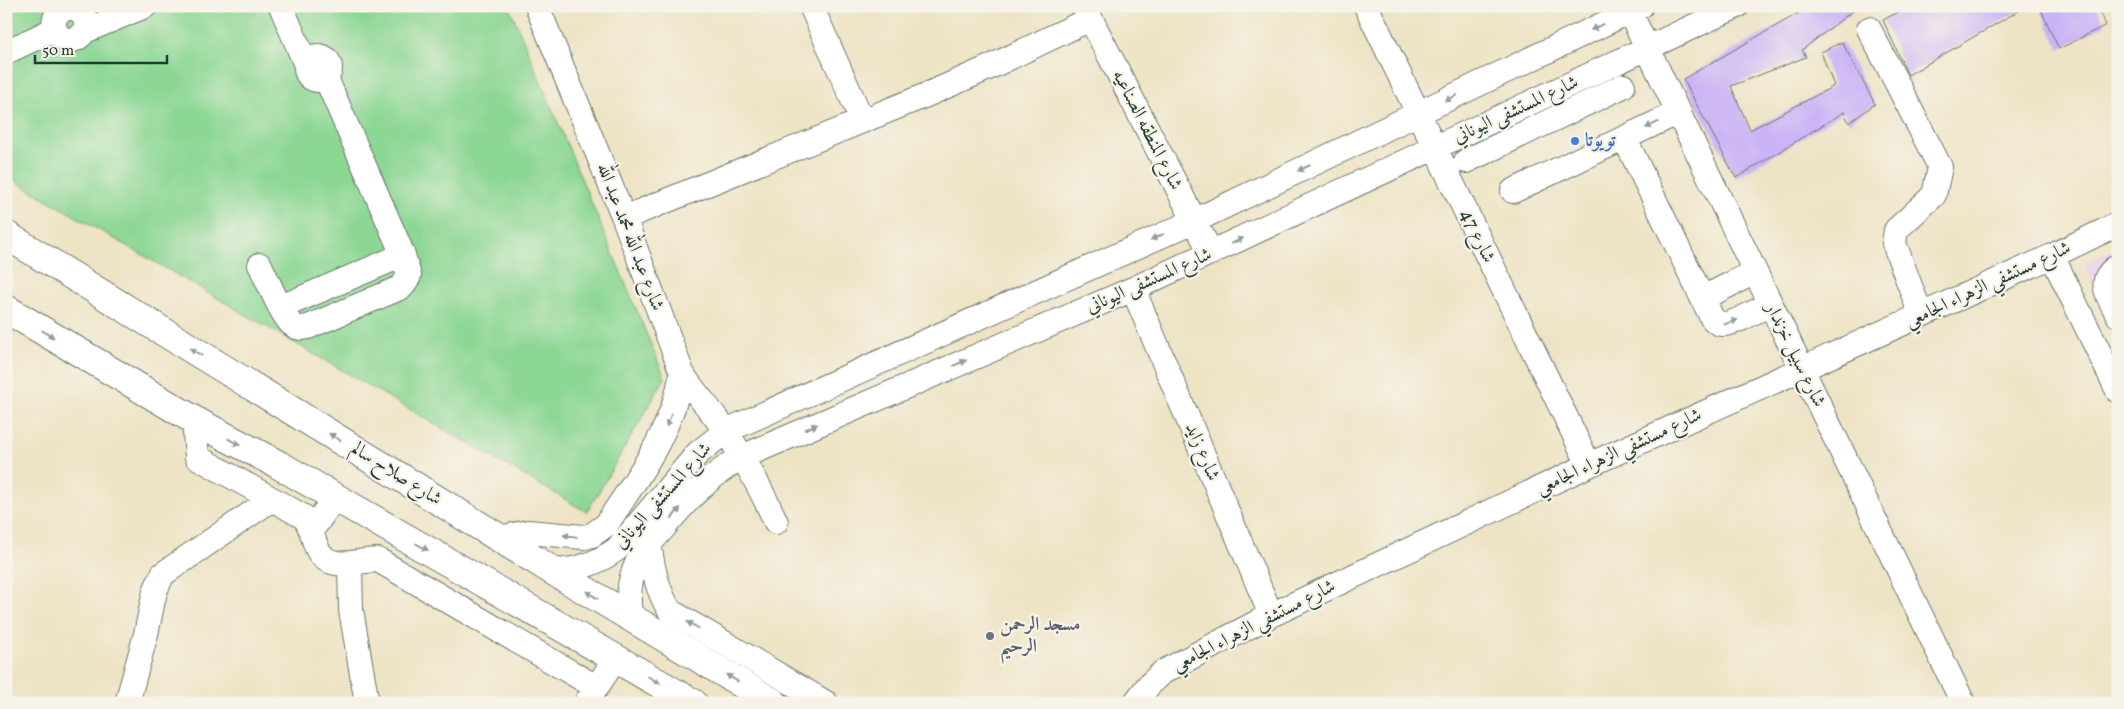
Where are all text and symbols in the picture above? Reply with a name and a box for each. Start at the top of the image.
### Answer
one-way arrow [1590,23,1605,32]
scale bar [35,32,168,64]
text: 50 m [42,41,74,62]
street label: شارع المنطقه الصناعيه [1105,65,1189,195]
street label: شارع المستشفى اليوناني [1449,70,1583,151]
one-way arrow [1444,94,1458,102]
one-way arrow [1645,121,1659,129]
place label: تويوتا [1585,128,1616,154]
marker: تويوتا [1569,135,1581,147]
street label: شارع عبد الله محمد عبد الله [589,158,673,315]
one-way arrow [1297,164,1312,172]
street label: شارع 47 [1452,205,1501,268]
one-way arrow [1150,234,1164,242]
street label: شارع مستشفي الزهراء الجامعي [1901,235,2077,338]
one-way arrow [1230,236,1244,244]
street label: شارع المستشفى اليوناني [1082,242,1217,321]
street label: شارع سبيل خزندار [1757,296,1832,412]
one-way arrow [1723,317,1738,325]
one-way arrow [42,330,55,339]
one-way arrow [190,347,203,356]
one-way arrow [953,359,967,367]
street label: شارع مستشفي الزهراء الجامعي [1532,402,1708,505]
one-way arrow [665,413,673,427]
street label: شارع زايد [1177,419,1226,485]
one-way arrow [804,423,818,431]
one-way arrow [328,432,341,441]
street label: شارع صلاح سالم [344,436,447,515]
one-way arrow [228,437,241,446]
street label: شارع المستشفى اليوناني [608,437,719,556]
one-way arrow [670,507,681,520]
one-way arrow [561,532,577,540]
one-way arrow [415,542,428,551]
street label: شارع مستشفي الزهراء الجامعي [1168,574,1342,682]
one-way arrow [586,590,599,599]
place label: مسجد الرحمن الرحيم [1000,612,1080,664]
one-way arrow [687,620,700,629]
marker: مسجد الرحمن الرحيم [984,630,996,642]
one-way arrow [726,673,739,682]
one-way arrow [646,676,661,684]

